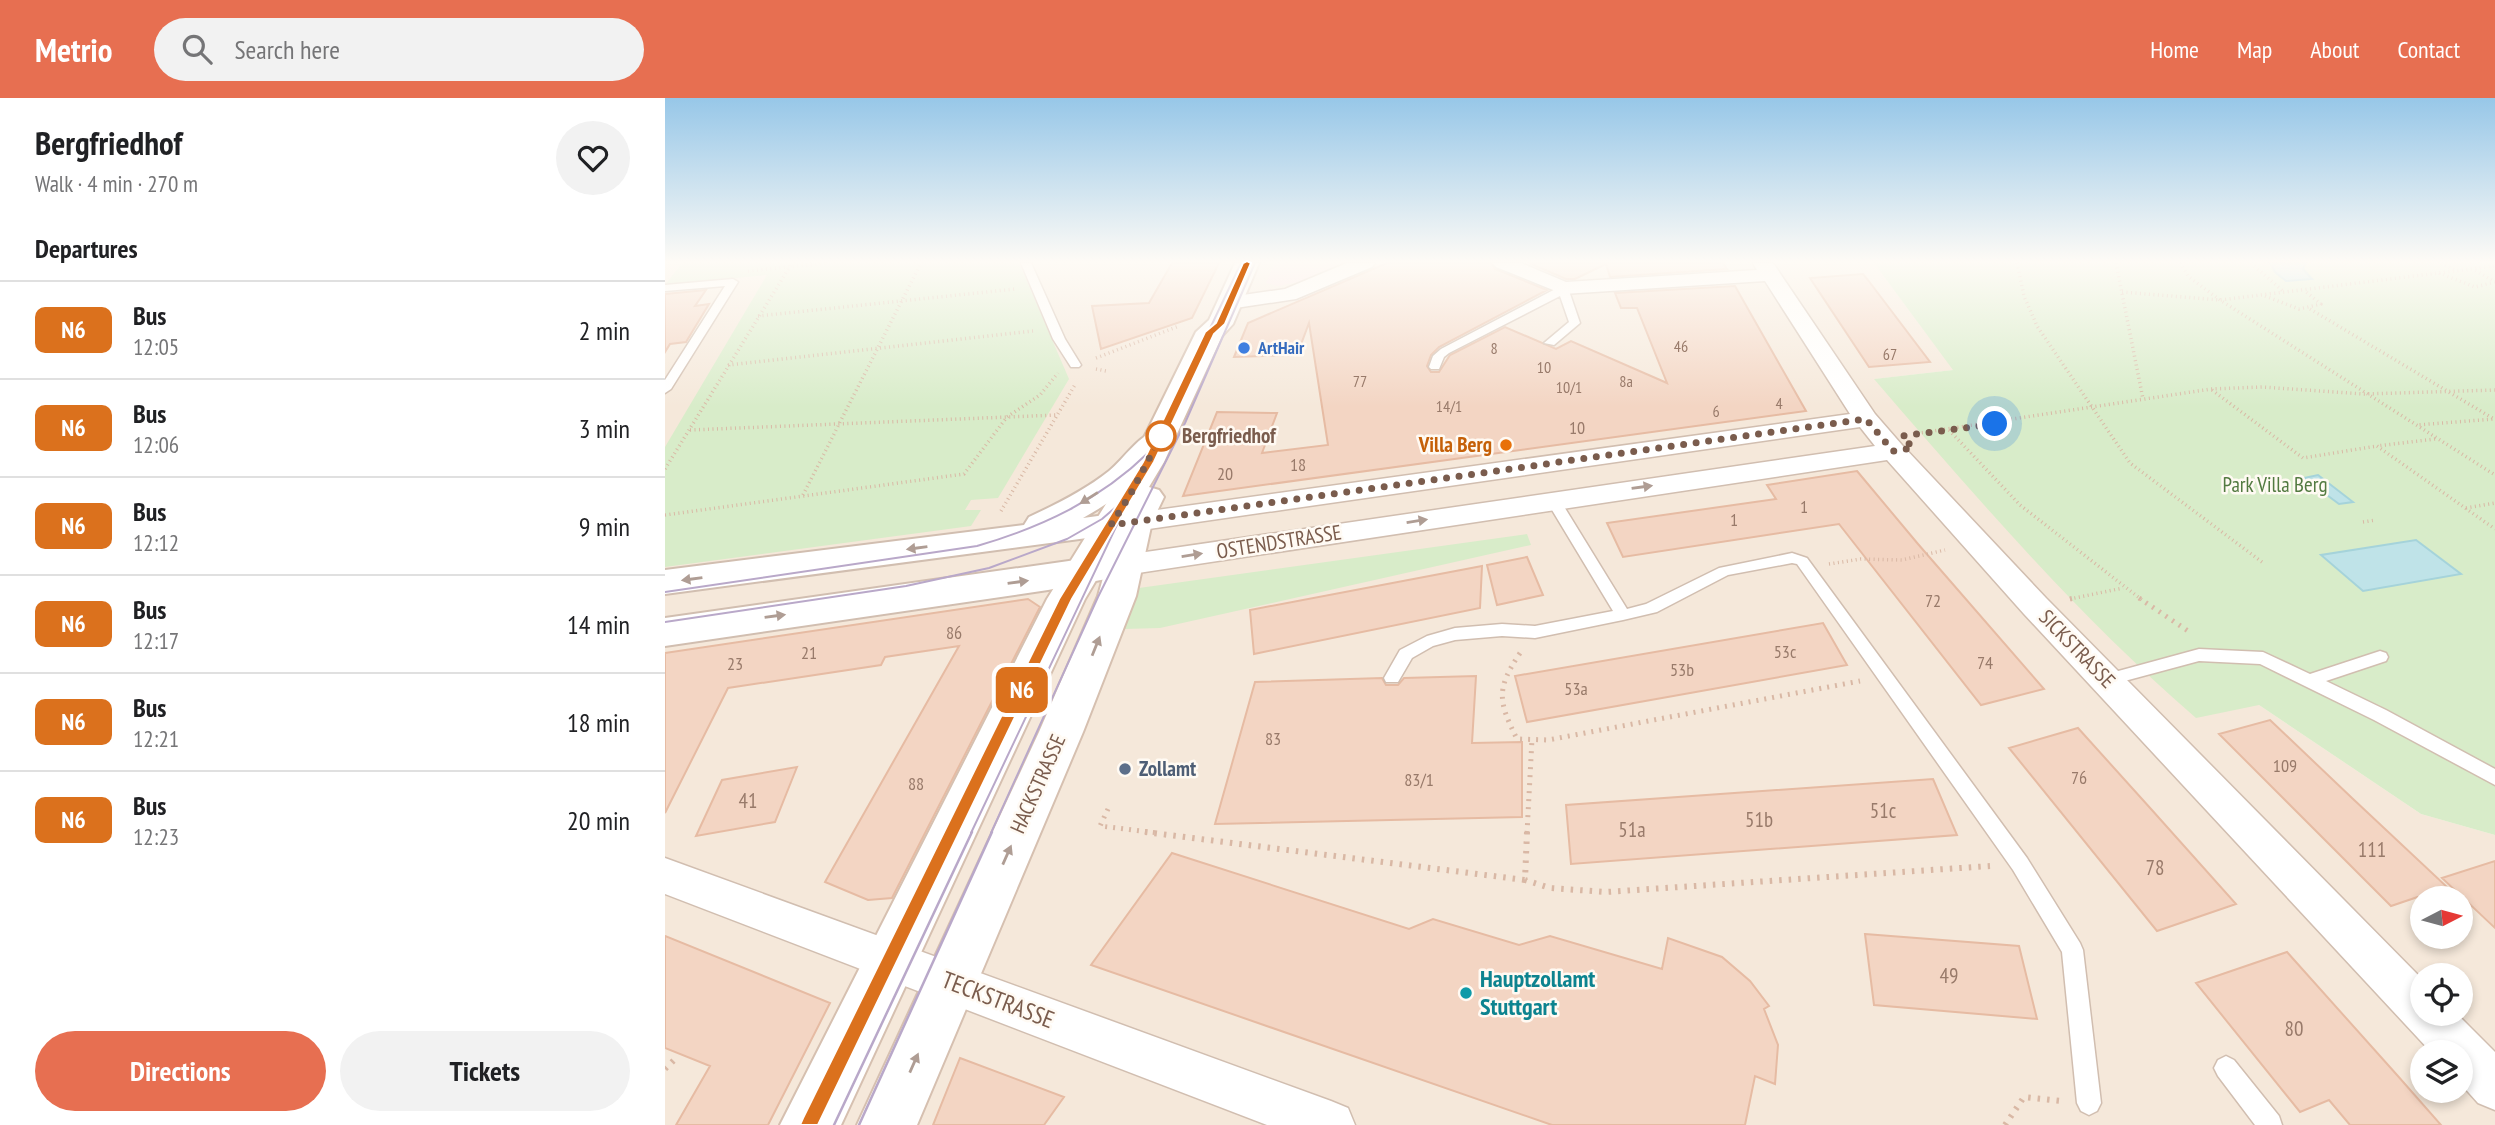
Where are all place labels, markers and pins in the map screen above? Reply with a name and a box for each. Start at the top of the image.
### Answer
place label: ArtHair [1257,336,1305,359]
marker: ArtHair [1236,340,1252,356]
marker: Bergfriedhof [1146,421,1176,451]
place label: Bergfriedhof [1182,422,1277,449]
place label: Villa Berg [1418,431,1492,458]
marker: Villa Berg [1498,437,1514,453]
place label: Zollamt [1139,755,1196,782]
marker: Zollamt [1117,761,1133,777]
place label: Hauptzollamt Stuttgart [1480,963,1595,1022]
marker: Hauptzollamt Stuttgart [1458,985,1474,1001]

